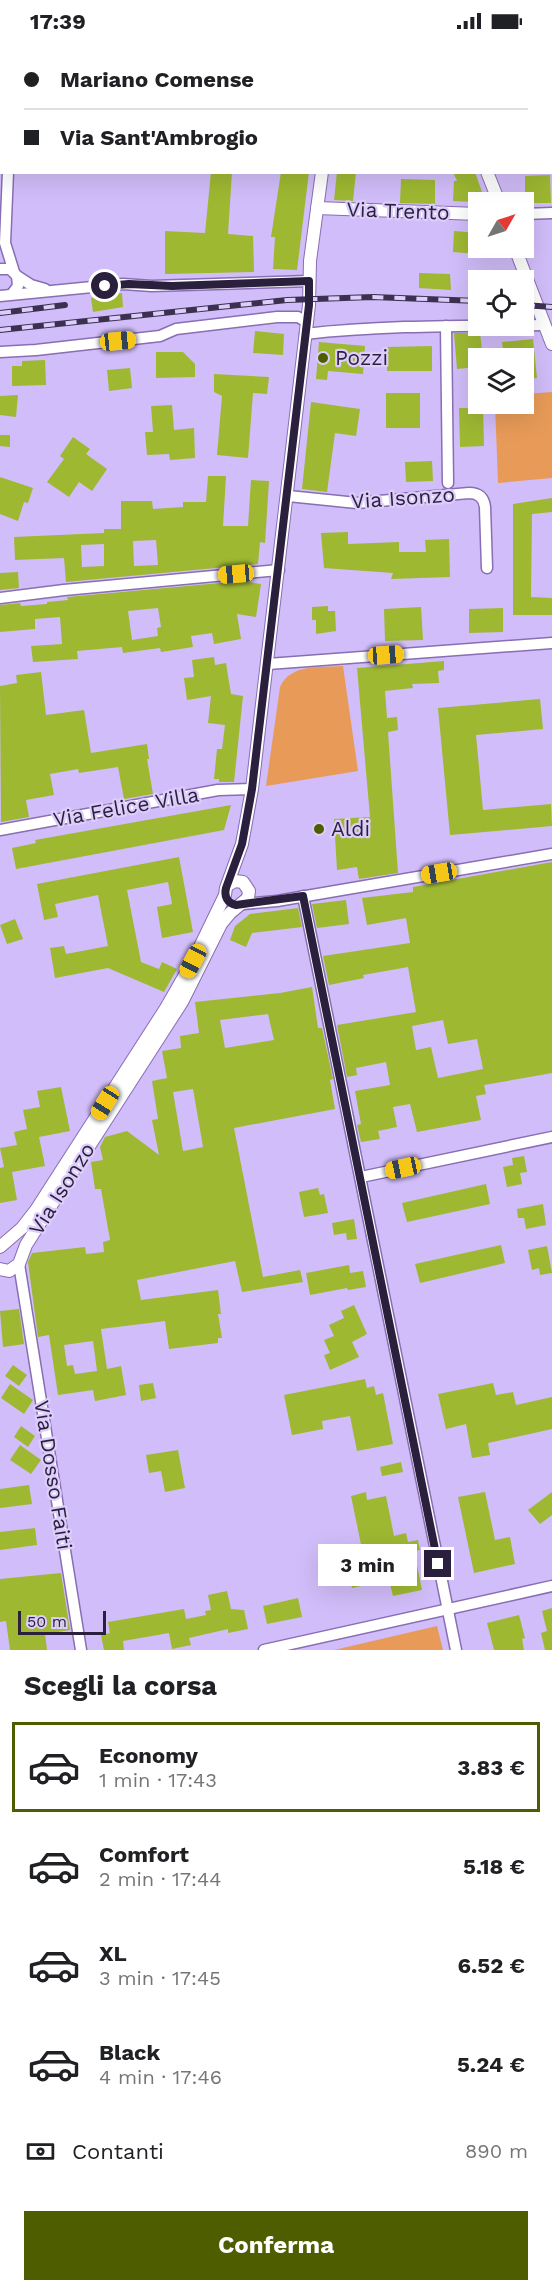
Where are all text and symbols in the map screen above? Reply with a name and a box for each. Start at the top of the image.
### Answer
text: 17:39 [30,9,86,34]
text: Mariano Comense [60,67,254,92]
text: Via Sant'Ambrogio [60,125,258,150]
north arrow [468,192,534,258]
map controls [468,192,534,414]
street label: Via Trento [346,196,450,225]
button: locate [468,270,534,336]
route start [91,272,118,299]
car [99,330,137,352]
place label: Pozzi [335,345,388,370]
button: layers [468,348,534,414]
marker: Pozzi [316,351,330,365]
street label: Via Isonzo [350,481,456,514]
car [217,563,255,585]
car [367,645,405,665]
street label: Via Felice Villa [51,781,201,832]
place label: Aldi [331,816,370,841]
marker: Aldi [312,822,326,836]
car [420,861,458,885]
car [177,941,209,981]
car [88,1083,122,1123]
street label: Via Isonzo [23,1138,100,1240]
car [384,1155,422,1181]
street label: Via Dosso Faiti [29,1398,78,1551]
callout: 3 min [318,1543,417,1585]
route end [424,1550,451,1577]
text: 3 min [340,1553,395,1577]
scale bar [18,1608,106,1636]
text: 50 m [27,1612,67,1631]
text: Scegli la corsa [24,1670,217,1702]
icon: car [27,1740,81,1794]
text: Economy [99,1743,198,1768]
text: 3.83 € [457,1755,525,1780]
text: 1 min · 17:43 [99,1768,217,1792]
icon: car [27,1839,81,1893]
text: Comfort [99,1842,189,1867]
text: 5.18 € [463,1854,525,1879]
text: 2 min · 17:44 [99,1867,221,1891]
icon: car [27,1938,81,1992]
text: XL [99,1941,127,1966]
text: 6.52 € [457,1953,525,1978]
text: 3 min · 17:45 [99,1966,221,1990]
icon: car [27,2037,81,2091]
text: Black [99,2040,160,2065]
text: 5.24 € [457,2052,525,2077]
text: 4 min · 17:46 [99,2065,222,2089]
icon: cash [24,2135,57,2168]
text: Contanti [72,2139,164,2164]
text: 890 m [465,2139,528,2163]
button: Conferma [24,2211,528,2280]

